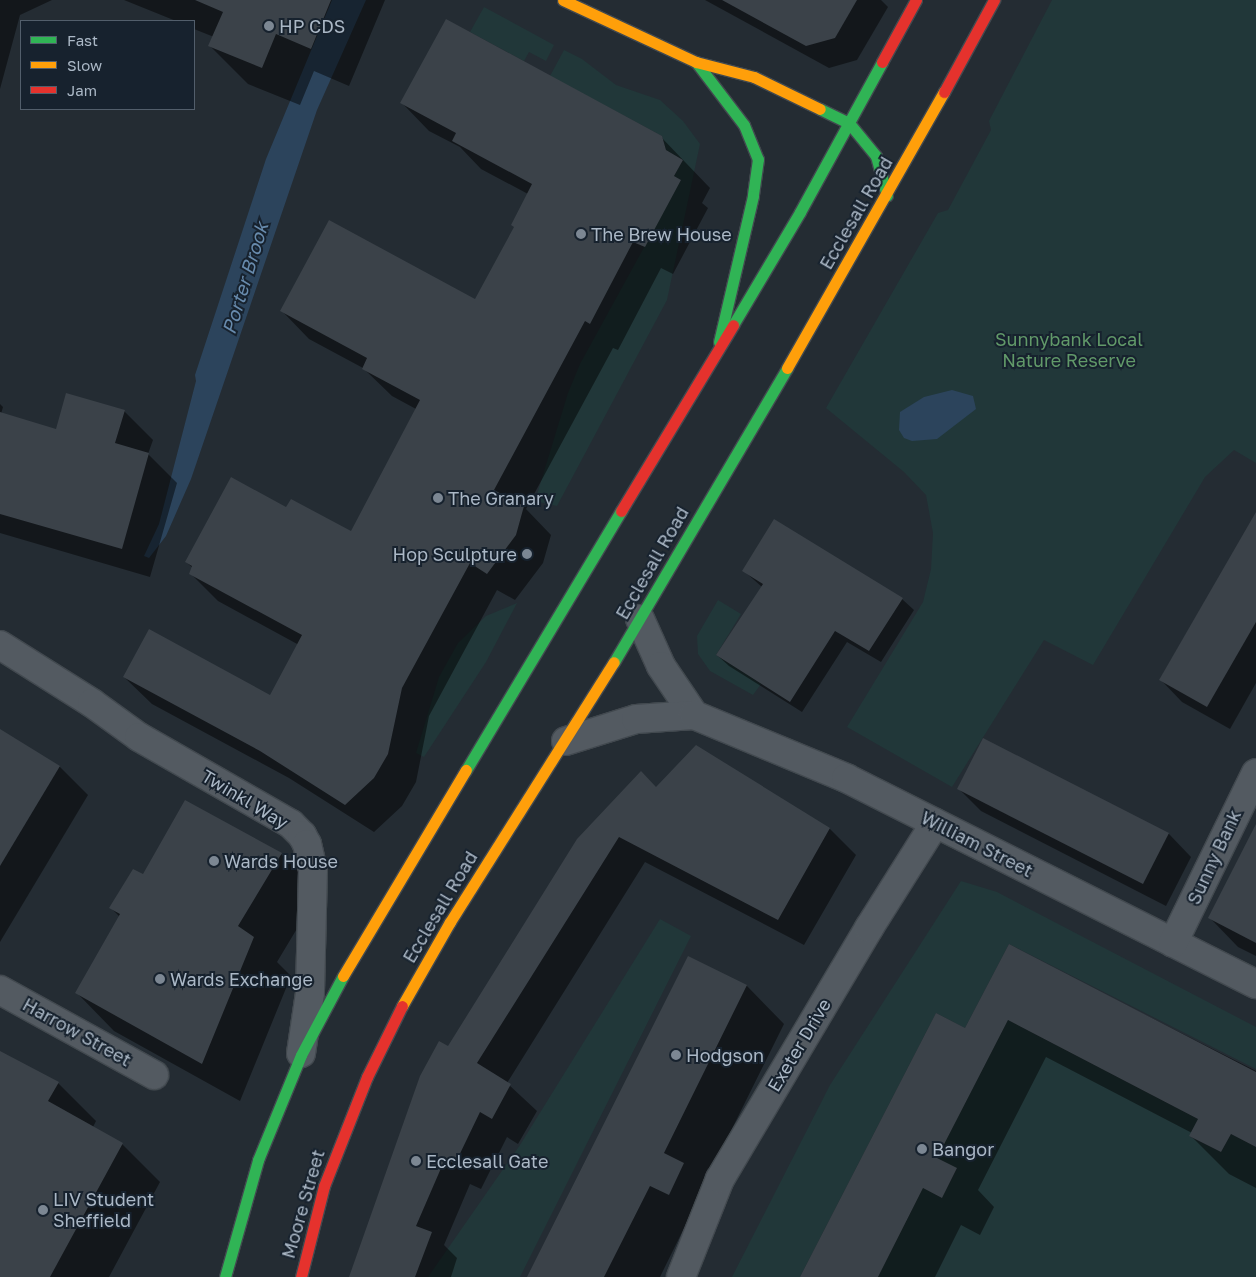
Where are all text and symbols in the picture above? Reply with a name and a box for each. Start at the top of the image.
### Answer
place label: HP CDS [279,15,345,37]
legend [20,20,195,110]
marker: HP CDS [263,20,275,32]
text: Fast [67,31,98,49]
text: Slow [67,56,102,74]
text: Jam [67,81,97,99]
street label: Ecclesall Road [815,153,897,273]
water label: Porter Brook [217,219,273,337]
place label: The Brew House [591,223,732,245]
marker: The Brew House [575,228,587,240]
park label: Sunnybank Local Nature Reserve [995,329,1143,372]
place label: The Granary [448,487,554,509]
marker: The Granary [432,492,444,504]
street label: Ecclesall Road [611,503,693,623]
place label: Hop Sculpture [393,543,517,565]
marker: Hop Sculpture [521,548,533,560]
street label: Twinkl Way [198,765,292,833]
street label: Sunny Bank [1183,806,1245,908]
street label: William Street [918,807,1036,881]
street label: Ecclesall Road [398,847,482,967]
place label: Wards House [224,850,338,872]
marker: Wards House [208,855,220,867]
place label: Wards Exchange [170,968,313,990]
marker: Wards Exchange [154,973,166,985]
street label: Harrow Street [19,993,135,1071]
street label: Exeter Drive [763,995,835,1095]
place label: Hodgson [686,1044,764,1066]
marker: Hodgson [670,1049,682,1061]
place label: Bangor [932,1138,994,1160]
marker: Bangor [916,1143,928,1155]
street label: Moore Street [277,1147,329,1261]
place label: Ecclesall Gate [426,1150,548,1172]
marker: Ecclesall Gate [410,1155,422,1167]
place label: LIV Student Sheffield [53,1189,154,1232]
marker: LIV Student Sheffield [37,1204,49,1216]

